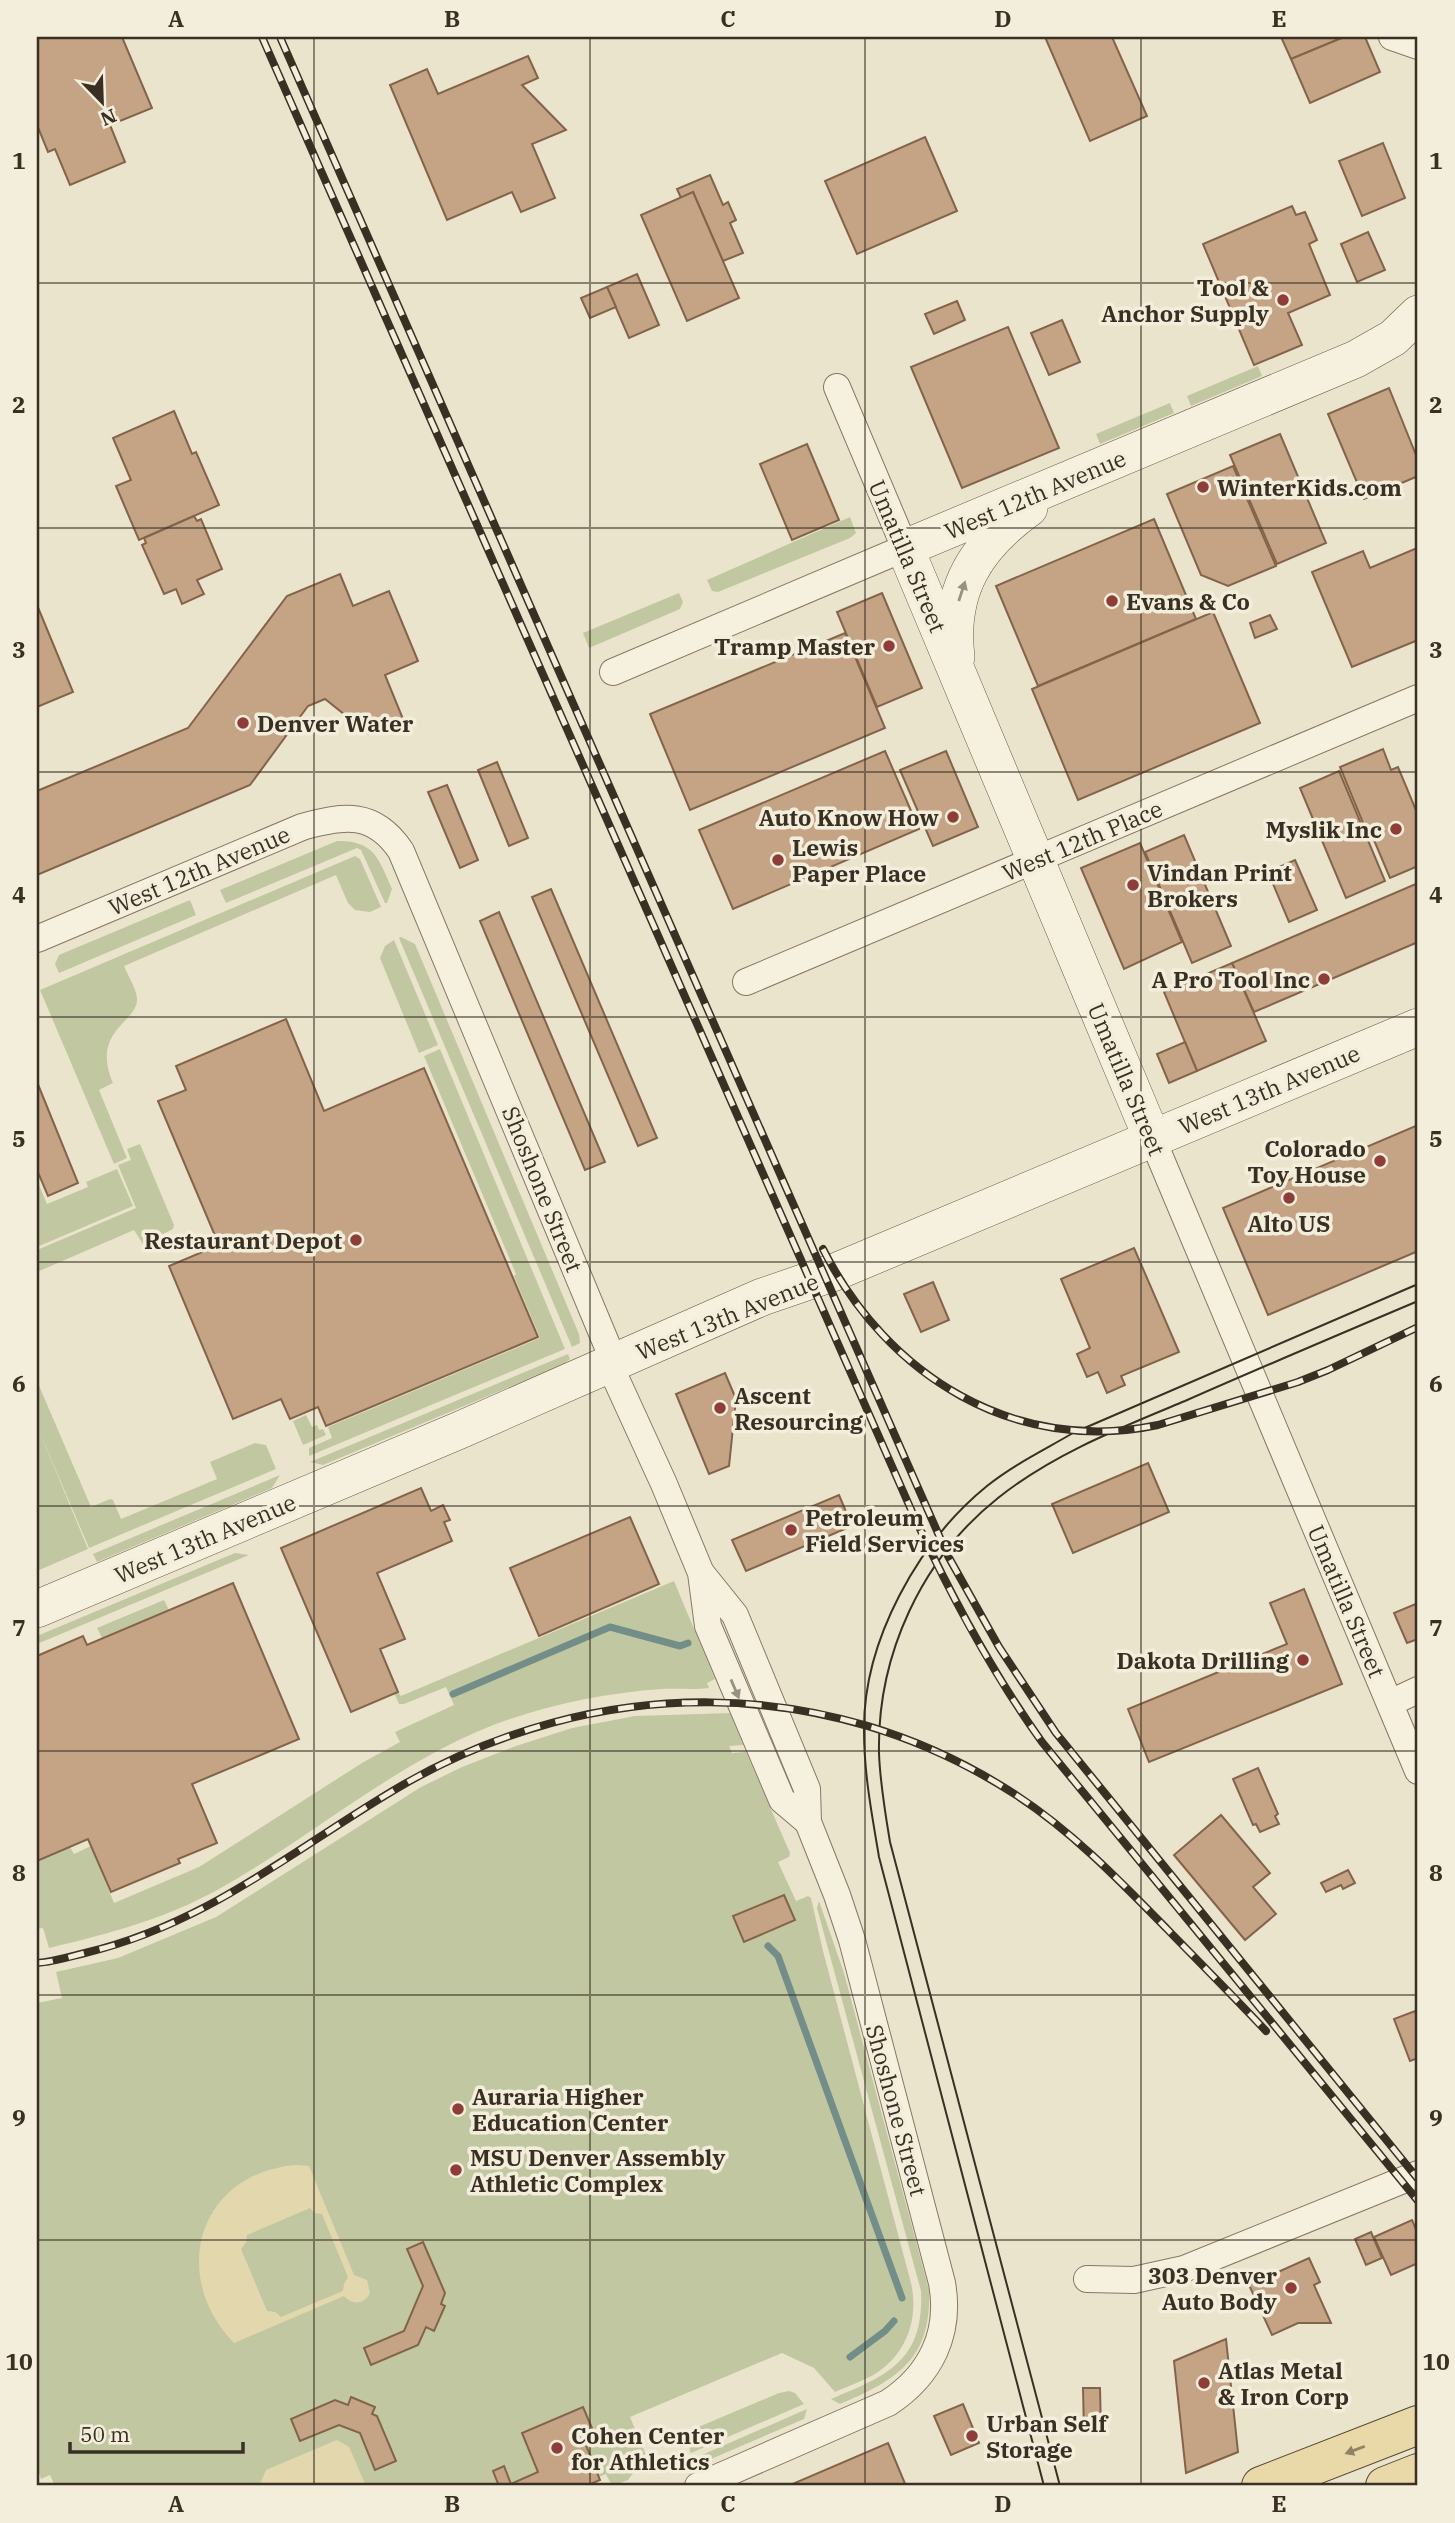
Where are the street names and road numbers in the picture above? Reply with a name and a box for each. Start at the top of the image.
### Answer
street label: West 12th Avenue [940,442,1130,546]
street label: Umatilla Street [862,475,954,637]
street label: West 12th Place [997,793,1167,887]
street label: West 12th Avenue [104,818,294,922]
street label: Umatilla Street [1081,998,1173,1160]
street label: West 13th Avenue [1174,1037,1364,1141]
street label: Shoshone Street [496,1102,590,1276]
street label: West 13th Avenue [631,1266,823,1366]
street label: West 13th Avenue [110,1486,300,1590]
street label: Umatilla Street [1301,1520,1393,1682]
street label: Shoshone Street [860,2021,934,2199]

